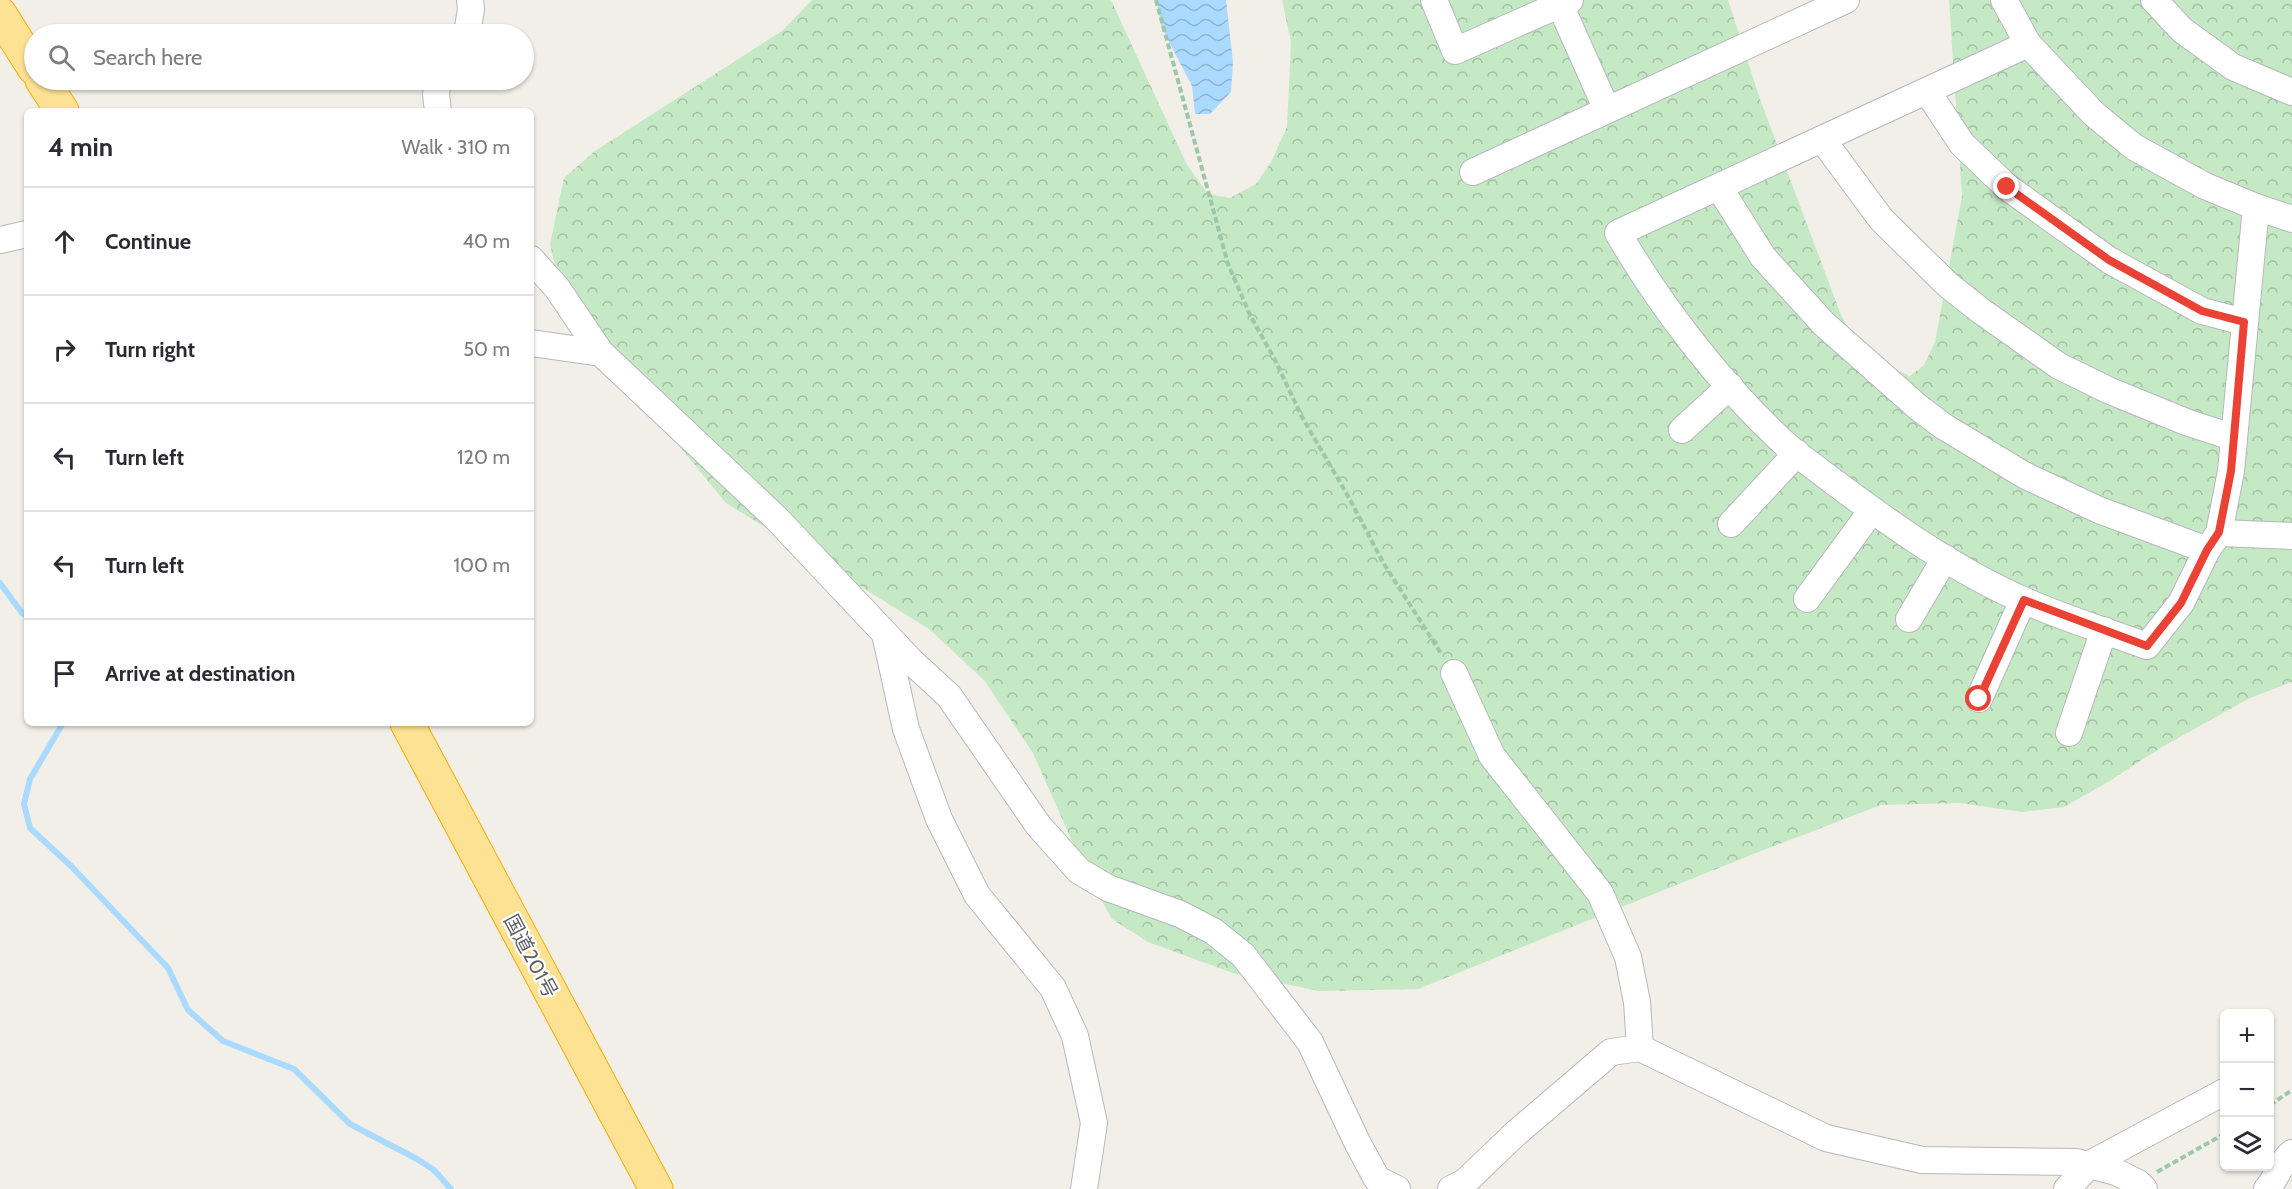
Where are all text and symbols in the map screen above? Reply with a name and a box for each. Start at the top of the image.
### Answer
search box [24,24,534,90]
icon: search [45,41,78,74]
text: Search here [93,44,202,71]
text: 4 min [48,131,113,163]
text: Walk · 310 m [402,135,510,159]
route end [1993,173,2019,199]
icon: ahead [48,225,81,258]
text: Continue [105,228,191,255]
text: 40 m [462,229,510,253]
icon: right [48,333,81,366]
text: Turn right [105,336,195,363]
text: 50 m [463,337,510,361]
icon: left [48,441,81,474]
text: Turn left [105,444,184,471]
text: 120 m [457,445,510,469]
icon: left [48,549,81,582]
text: Turn left [105,552,184,579]
text: 100 m [454,553,510,577]
icon: arrive [48,657,81,690]
text: Arrive at destination [105,660,295,687]
route start [1965,685,1991,711]
street label: 国道201号 [499,910,563,1002]
map controls [2220,1009,2274,1171]
button: + [2220,1009,2274,1063]
button: − [2220,1063,2274,1117]
button: layers [2220,1117,2274,1171]

